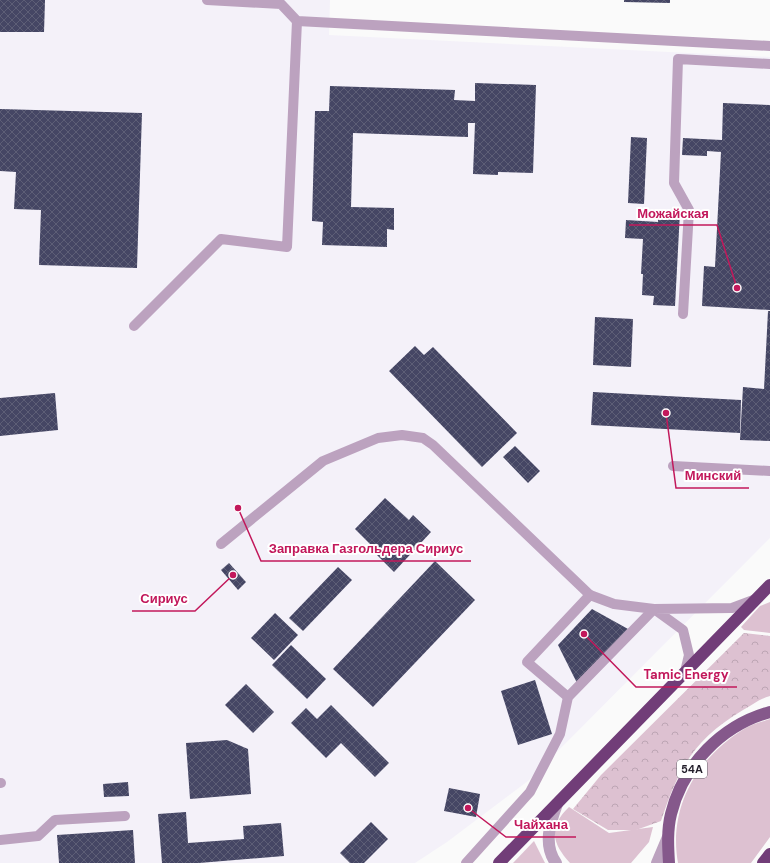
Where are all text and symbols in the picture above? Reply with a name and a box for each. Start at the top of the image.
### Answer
callout: Можайская [629,200,717,225]
text: Можайская [637,205,709,222]
callout: Минский [676,463,749,488]
text: Минский [685,467,741,484]
callout: Заправка Газгольдера Сириус [261,536,471,561]
text: Заправка Газгольдера Сириус [269,540,463,557]
callout: Сириус [132,586,195,611]
text: Сириус [140,590,188,607]
callout: Tamic Energy [636,662,737,687]
text: Tamic Energy [643,666,729,683]
road number: 54А [677,760,707,778]
callout: Чайхана [506,812,576,837]
text: Чайхана [514,816,569,833]

